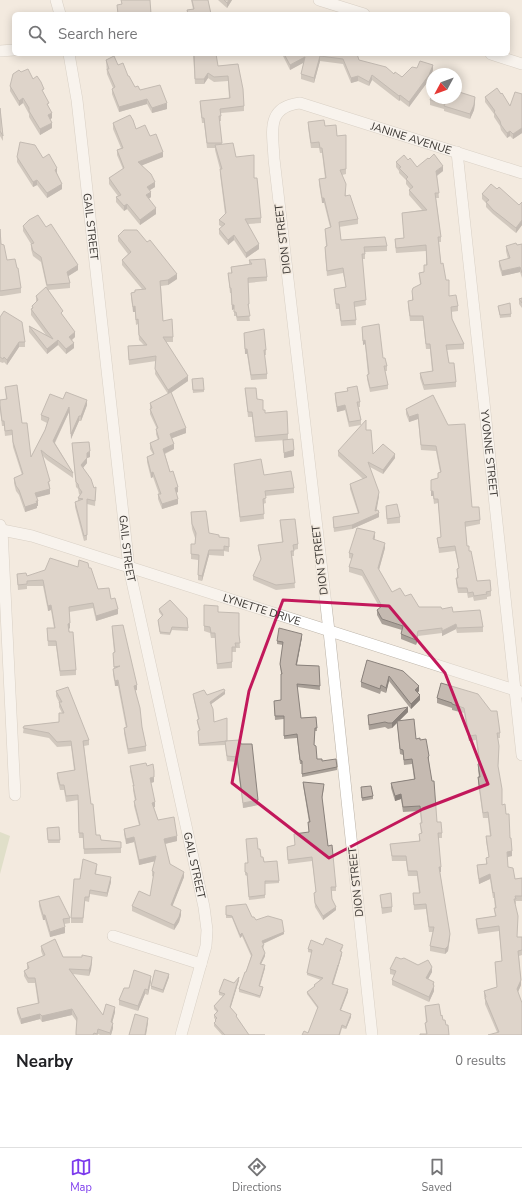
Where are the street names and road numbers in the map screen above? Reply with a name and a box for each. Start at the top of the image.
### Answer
street label: JANINE AVENUE [368,118,453,158]
street label: GAIL STREET [80,192,102,261]
street label: DION STREET [271,203,295,275]
street label: YVONNE STREET [477,408,502,498]
street label: GAIL STREET [116,514,139,584]
street label: DION STREET [308,524,332,596]
street label: LYNETTE DRIVE [221,590,303,629]
street label: GAIL STREET [180,831,209,900]
street label: DION STREET [345,846,367,918]

